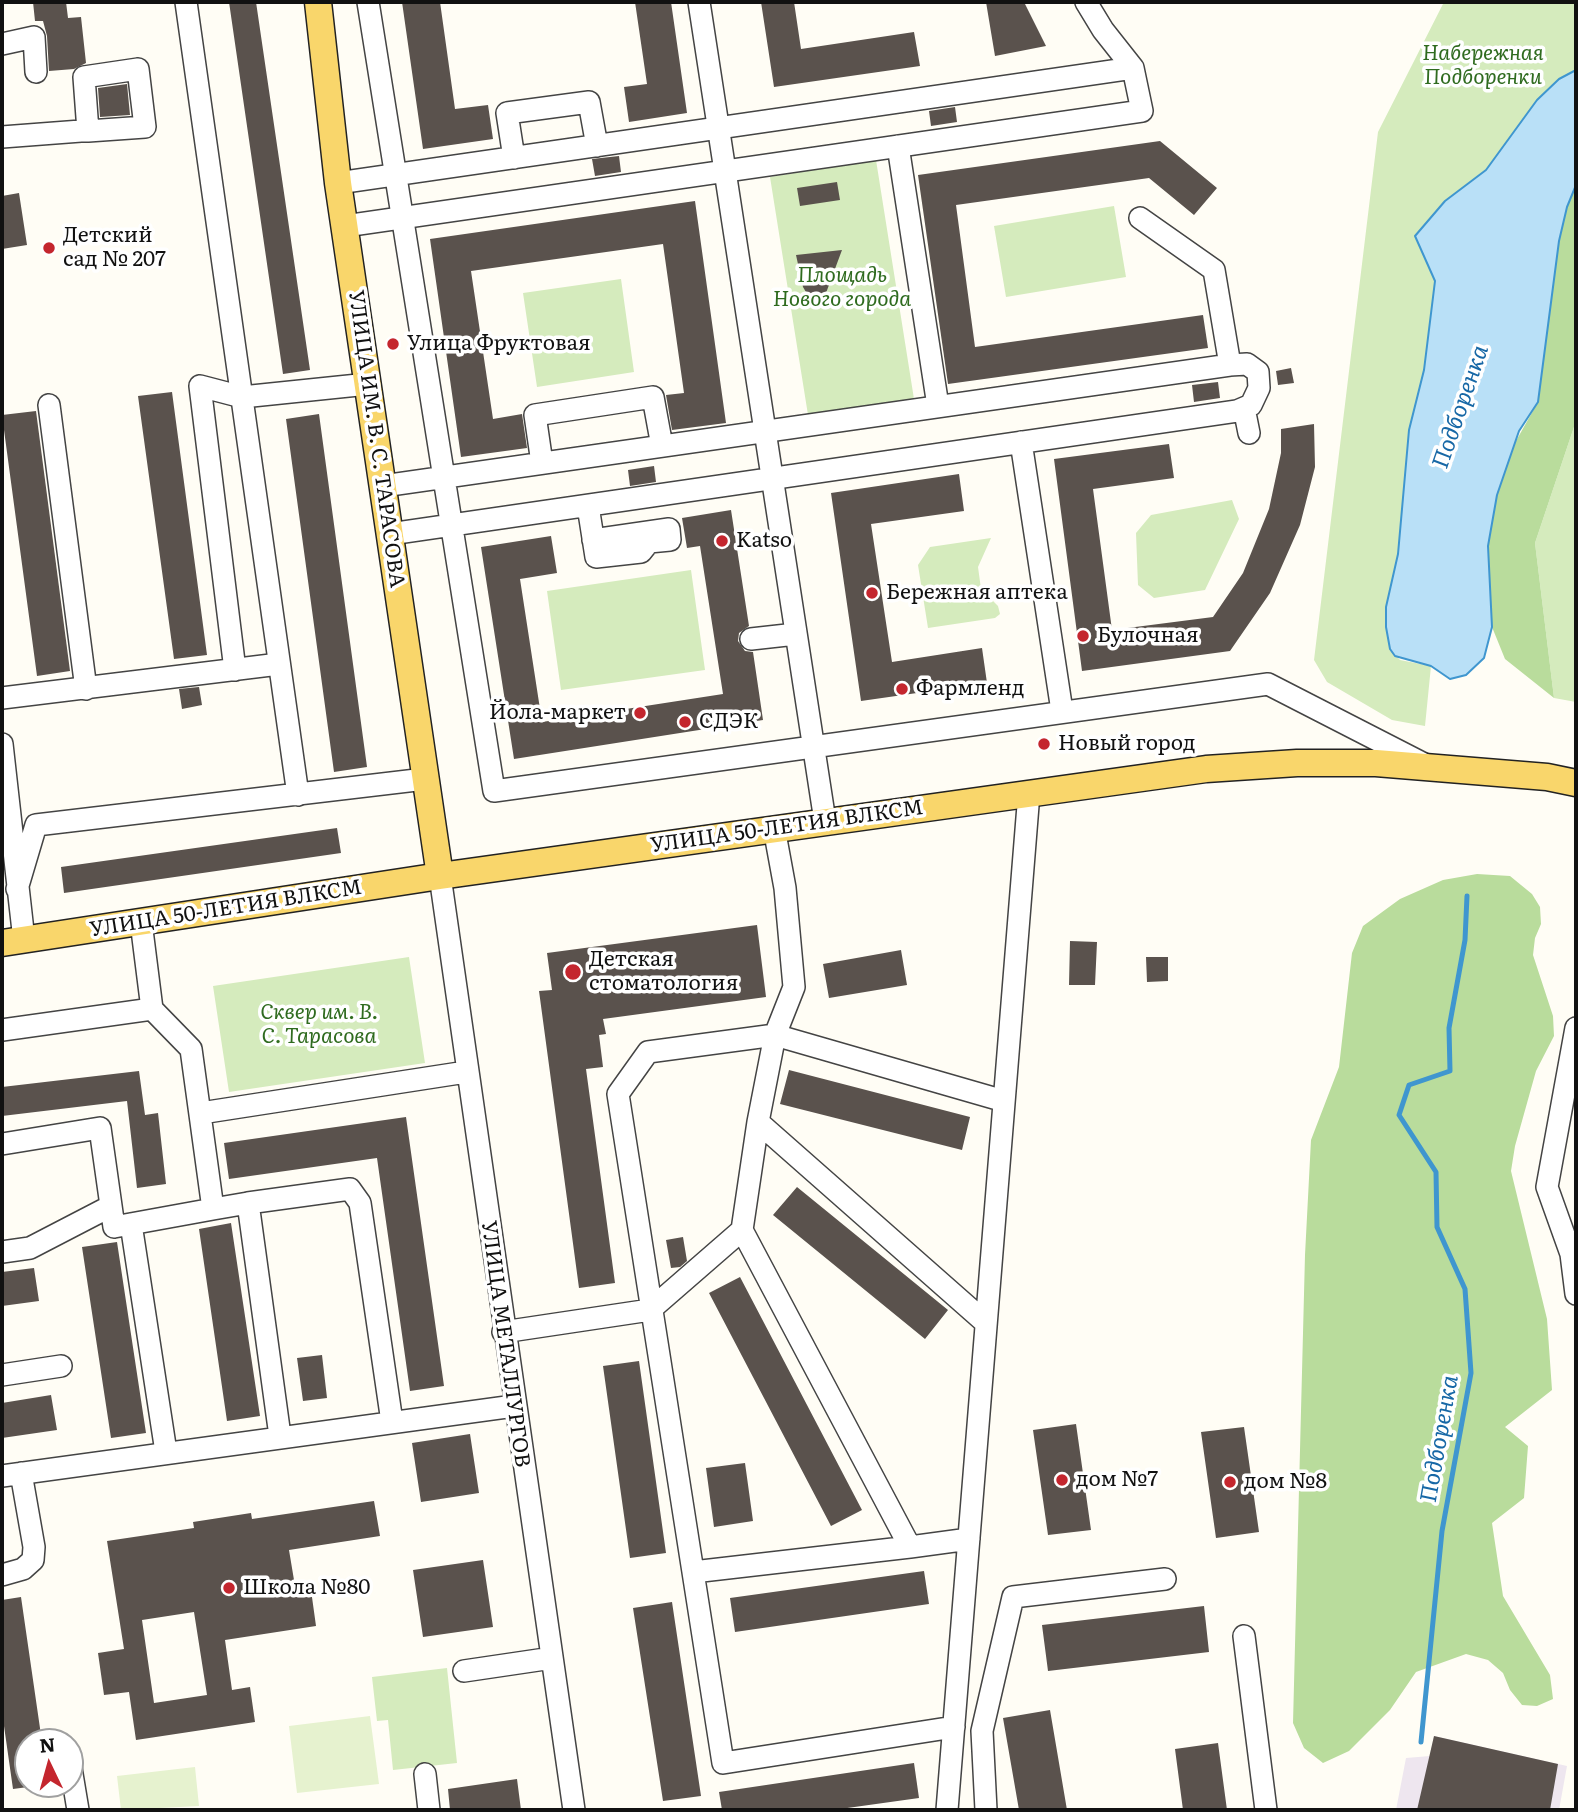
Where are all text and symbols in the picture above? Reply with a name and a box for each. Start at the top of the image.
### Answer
park label: Набережная Подборенки [1422,41,1544,91]
place label: Детский сад № 207 [63,223,166,273]
marker: Детский сад № 207 [41,240,57,256]
park label: Площадь Нового города [773,263,911,313]
street label: УЛИЦА ИМ. В. С. ТАРАСОВА [343,289,409,589]
place label: Улица Фруктовая [407,331,591,357]
marker: Улица Фруктовая [385,336,401,352]
water label: Подборенка [1427,342,1495,472]
place label: Katso [736,528,792,554]
marker: Katso [714,533,730,549]
place label: Бережная аптека [886,580,1068,606]
marker: Бережная аптека [864,585,880,601]
place label: Булочная [1097,623,1199,649]
marker: Булочная [1075,628,1091,644]
place label: Фармленд [916,676,1024,702]
marker: Фармленд [894,681,910,697]
place label: Йола-маркет [489,700,626,726]
marker: Йола-маркет [632,705,648,721]
place label: СДЭК [699,709,758,735]
marker: СДЭК [677,714,693,730]
place label: Новый город [1058,731,1196,757]
marker: Новый город [1036,736,1052,752]
street label: УЛИЦА 50-ЛЕТИЯ ВЛКСМ [649,795,925,859]
street label: УЛИЦА 50-ЛЕТИЯ ВЛКСМ [88,875,364,943]
place label: Детская стоматология [589,947,738,997]
marker: Детская стоматология [563,962,583,982]
park label: Сквер им. В. С. Тарасова [260,1000,378,1050]
street label: УЛИЦА МЕТАЛЛУРГОВ [475,1219,535,1469]
water label: Подборенка [1415,1373,1465,1505]
place label: дом №7 [1076,1467,1158,1493]
place label: дом №8 [1244,1469,1327,1495]
marker: дом №7 [1054,1472,1070,1488]
marker: дом №8 [1222,1474,1238,1490]
place label: Школа №80 [243,1575,370,1601]
marker: Школа №80 [221,1580,237,1596]
north arrow [14,1728,84,1798]
text: N [38,1729,57,1759]

